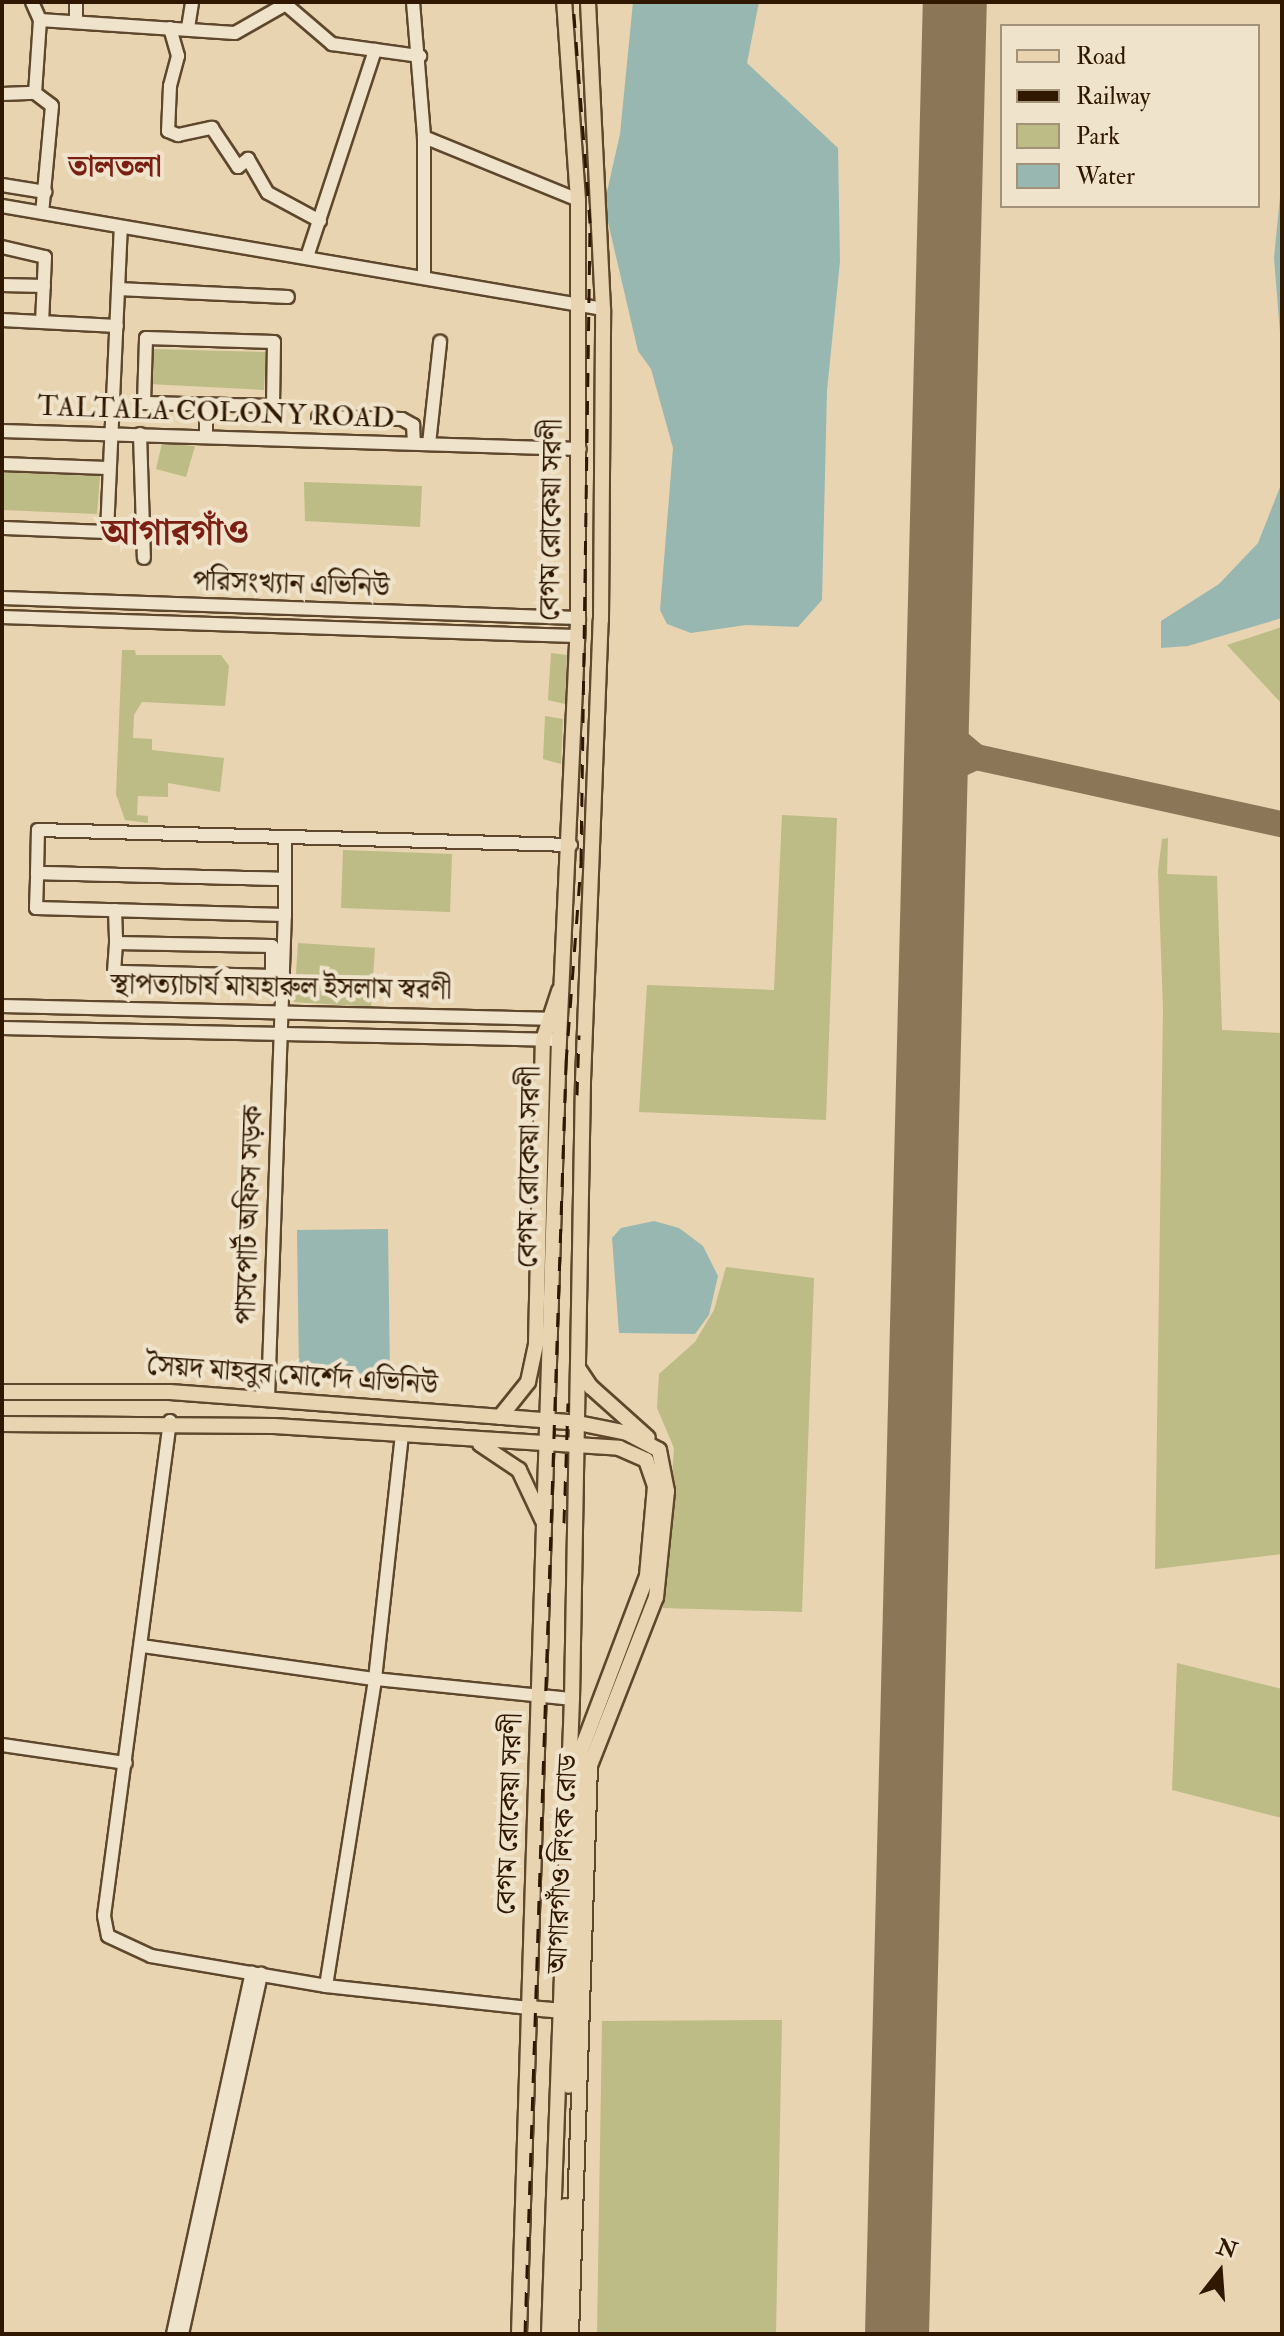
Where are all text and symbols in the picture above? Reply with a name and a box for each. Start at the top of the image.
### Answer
legend [1000,24,1260,208]
text: Road [1076,41,1126,72]
text: Railway [1076,81,1150,112]
text: Park [1076,121,1120,152]
district label: তালতলা [68,149,162,185]
text: Water [1076,161,1135,192]
street label: TALTALA COLONY ROAD [37,390,395,436]
street label: বেগম রোকেয়া সরণী [533,419,571,621]
district label: আগারগাঁও [101,511,249,555]
street label: পরিসংখ্যান এভিনিউ [192,565,390,605]
street label: স্থাপত্যাচার্য মাযহারুল ইসলাম স্বরণী [110,968,452,1008]
street label: বেগম রোকেয়া সরণী [511,1066,549,1268]
street label: পাসপোর্ট অফিস সড়ক [229,1105,271,1325]
street label: সৈয়দ মাহবুব মোর্শেদ এভিনিউ [145,1349,439,1403]
street label: বেগম রোকেয়া সরণী [490,1712,530,1916]
street label: আগারগাঁও লিংক রোড [540,1754,586,1974]
north arrow [1180,2232,1260,2312]
text: N [1213,2233,1241,2265]

